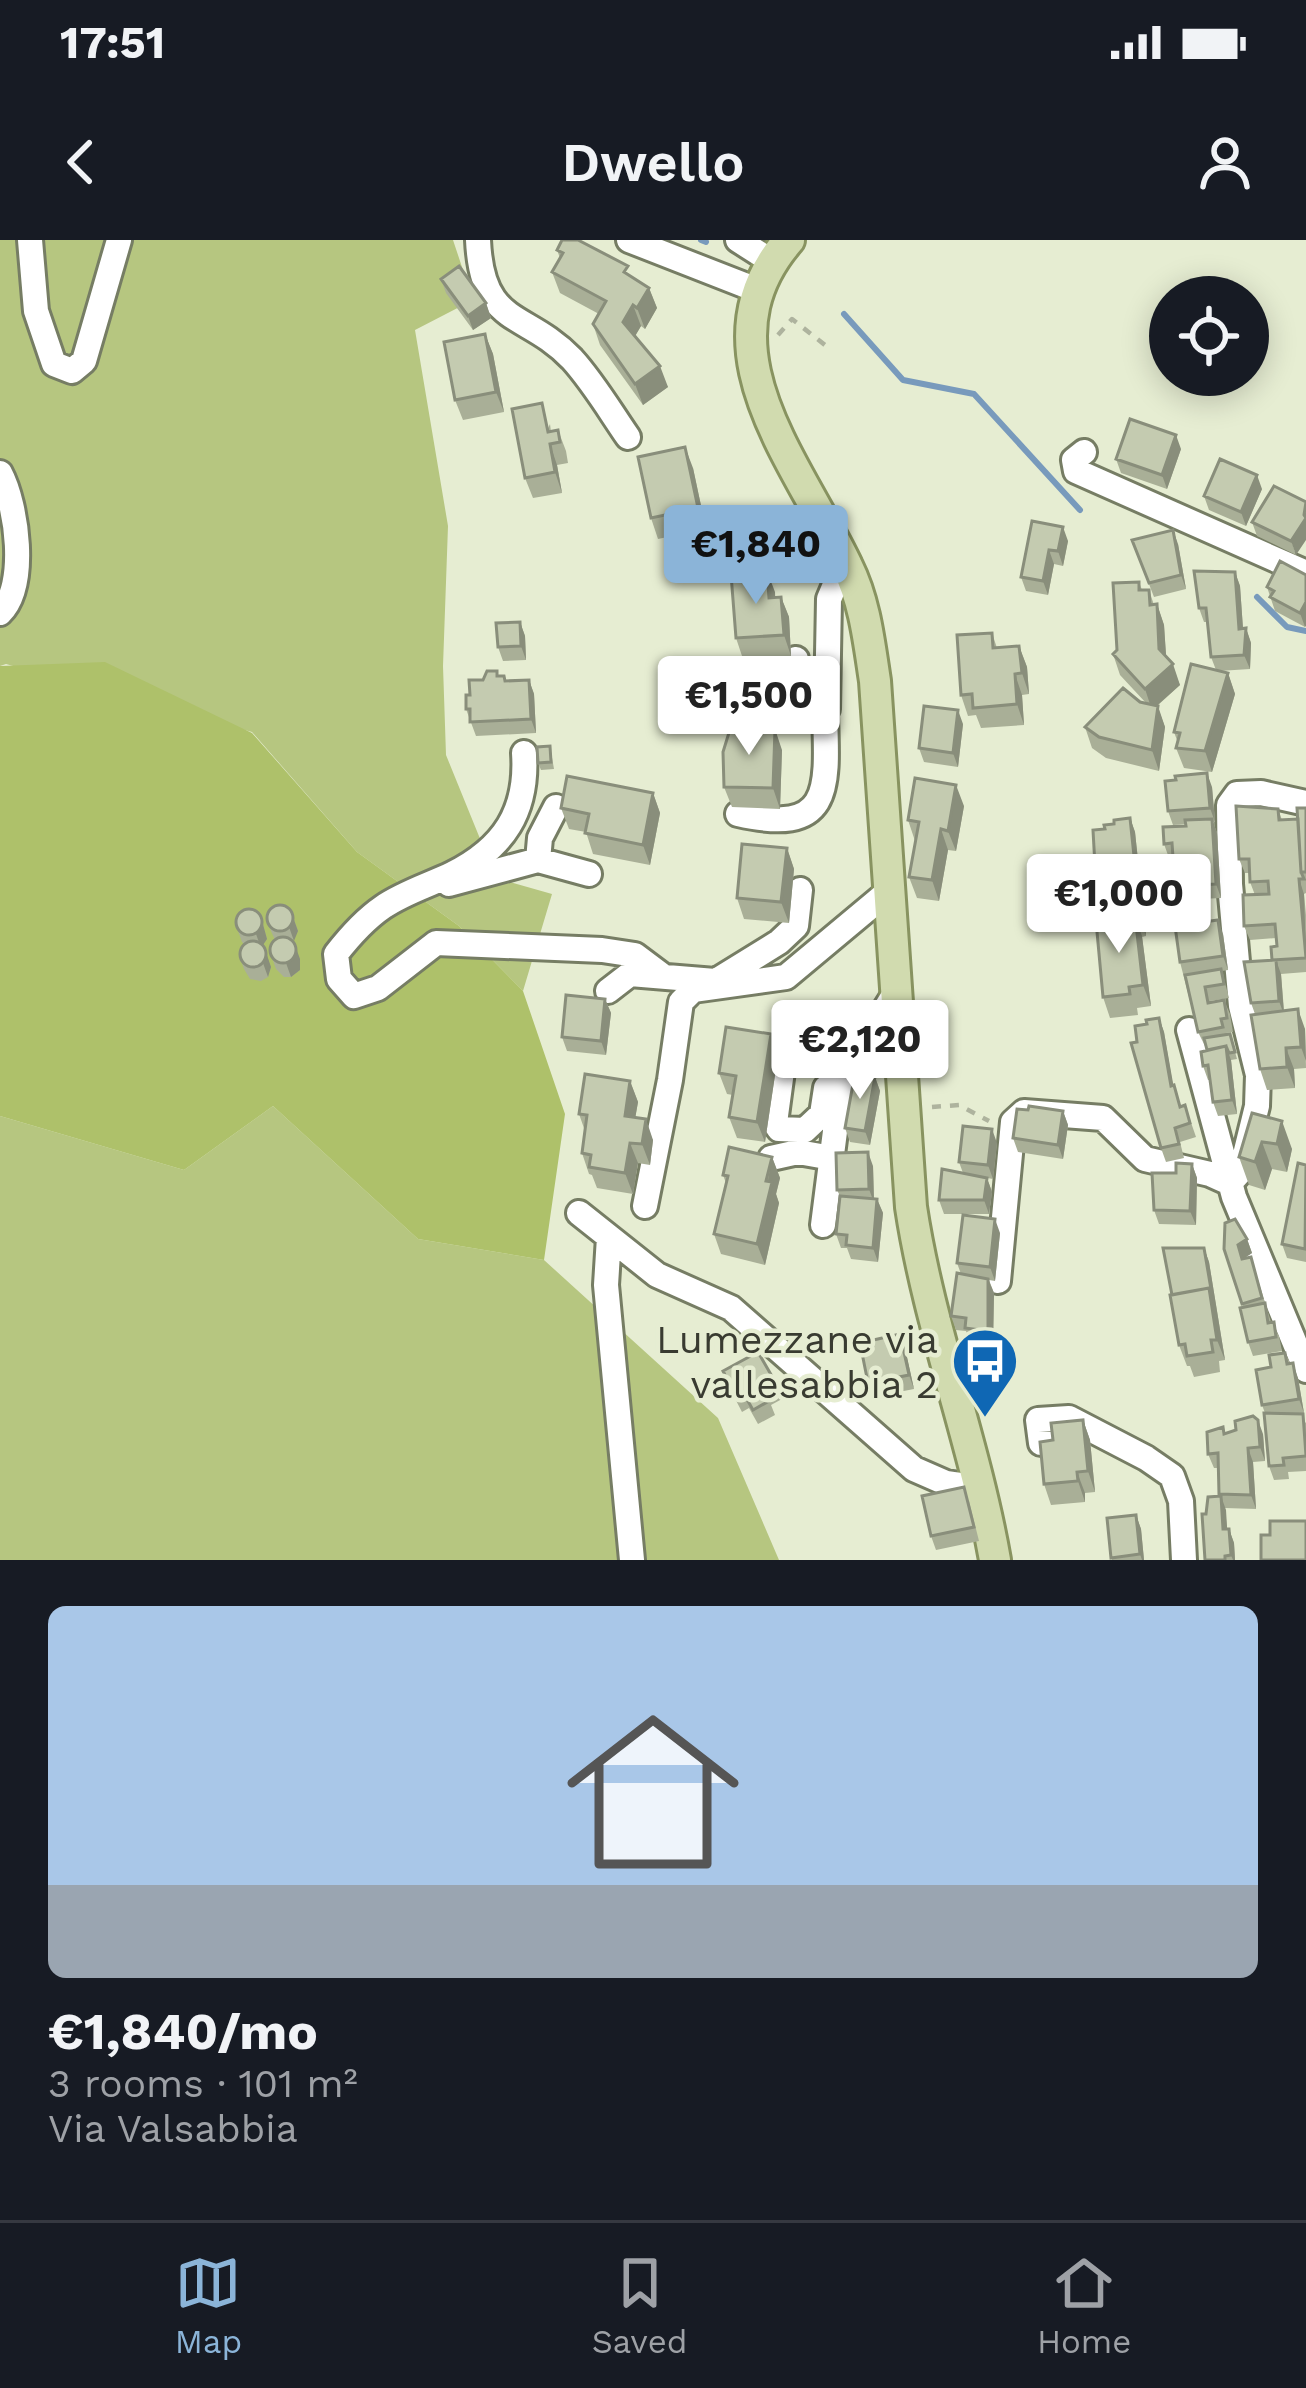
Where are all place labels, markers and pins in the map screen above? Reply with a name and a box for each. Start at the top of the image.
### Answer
pin: €1,840 [658,505,854,607]
pin: €1,500 [651,656,847,758]
pin: €1,000 [1021,854,1217,956]
pin: €2,120 [762,1000,958,1102]
place label: Lumezzane via vallesabbia 2 [656,1317,938,1407]
bus stop icon: Lumezzane via vallesabbia 2 [950,1326,1020,1420]

